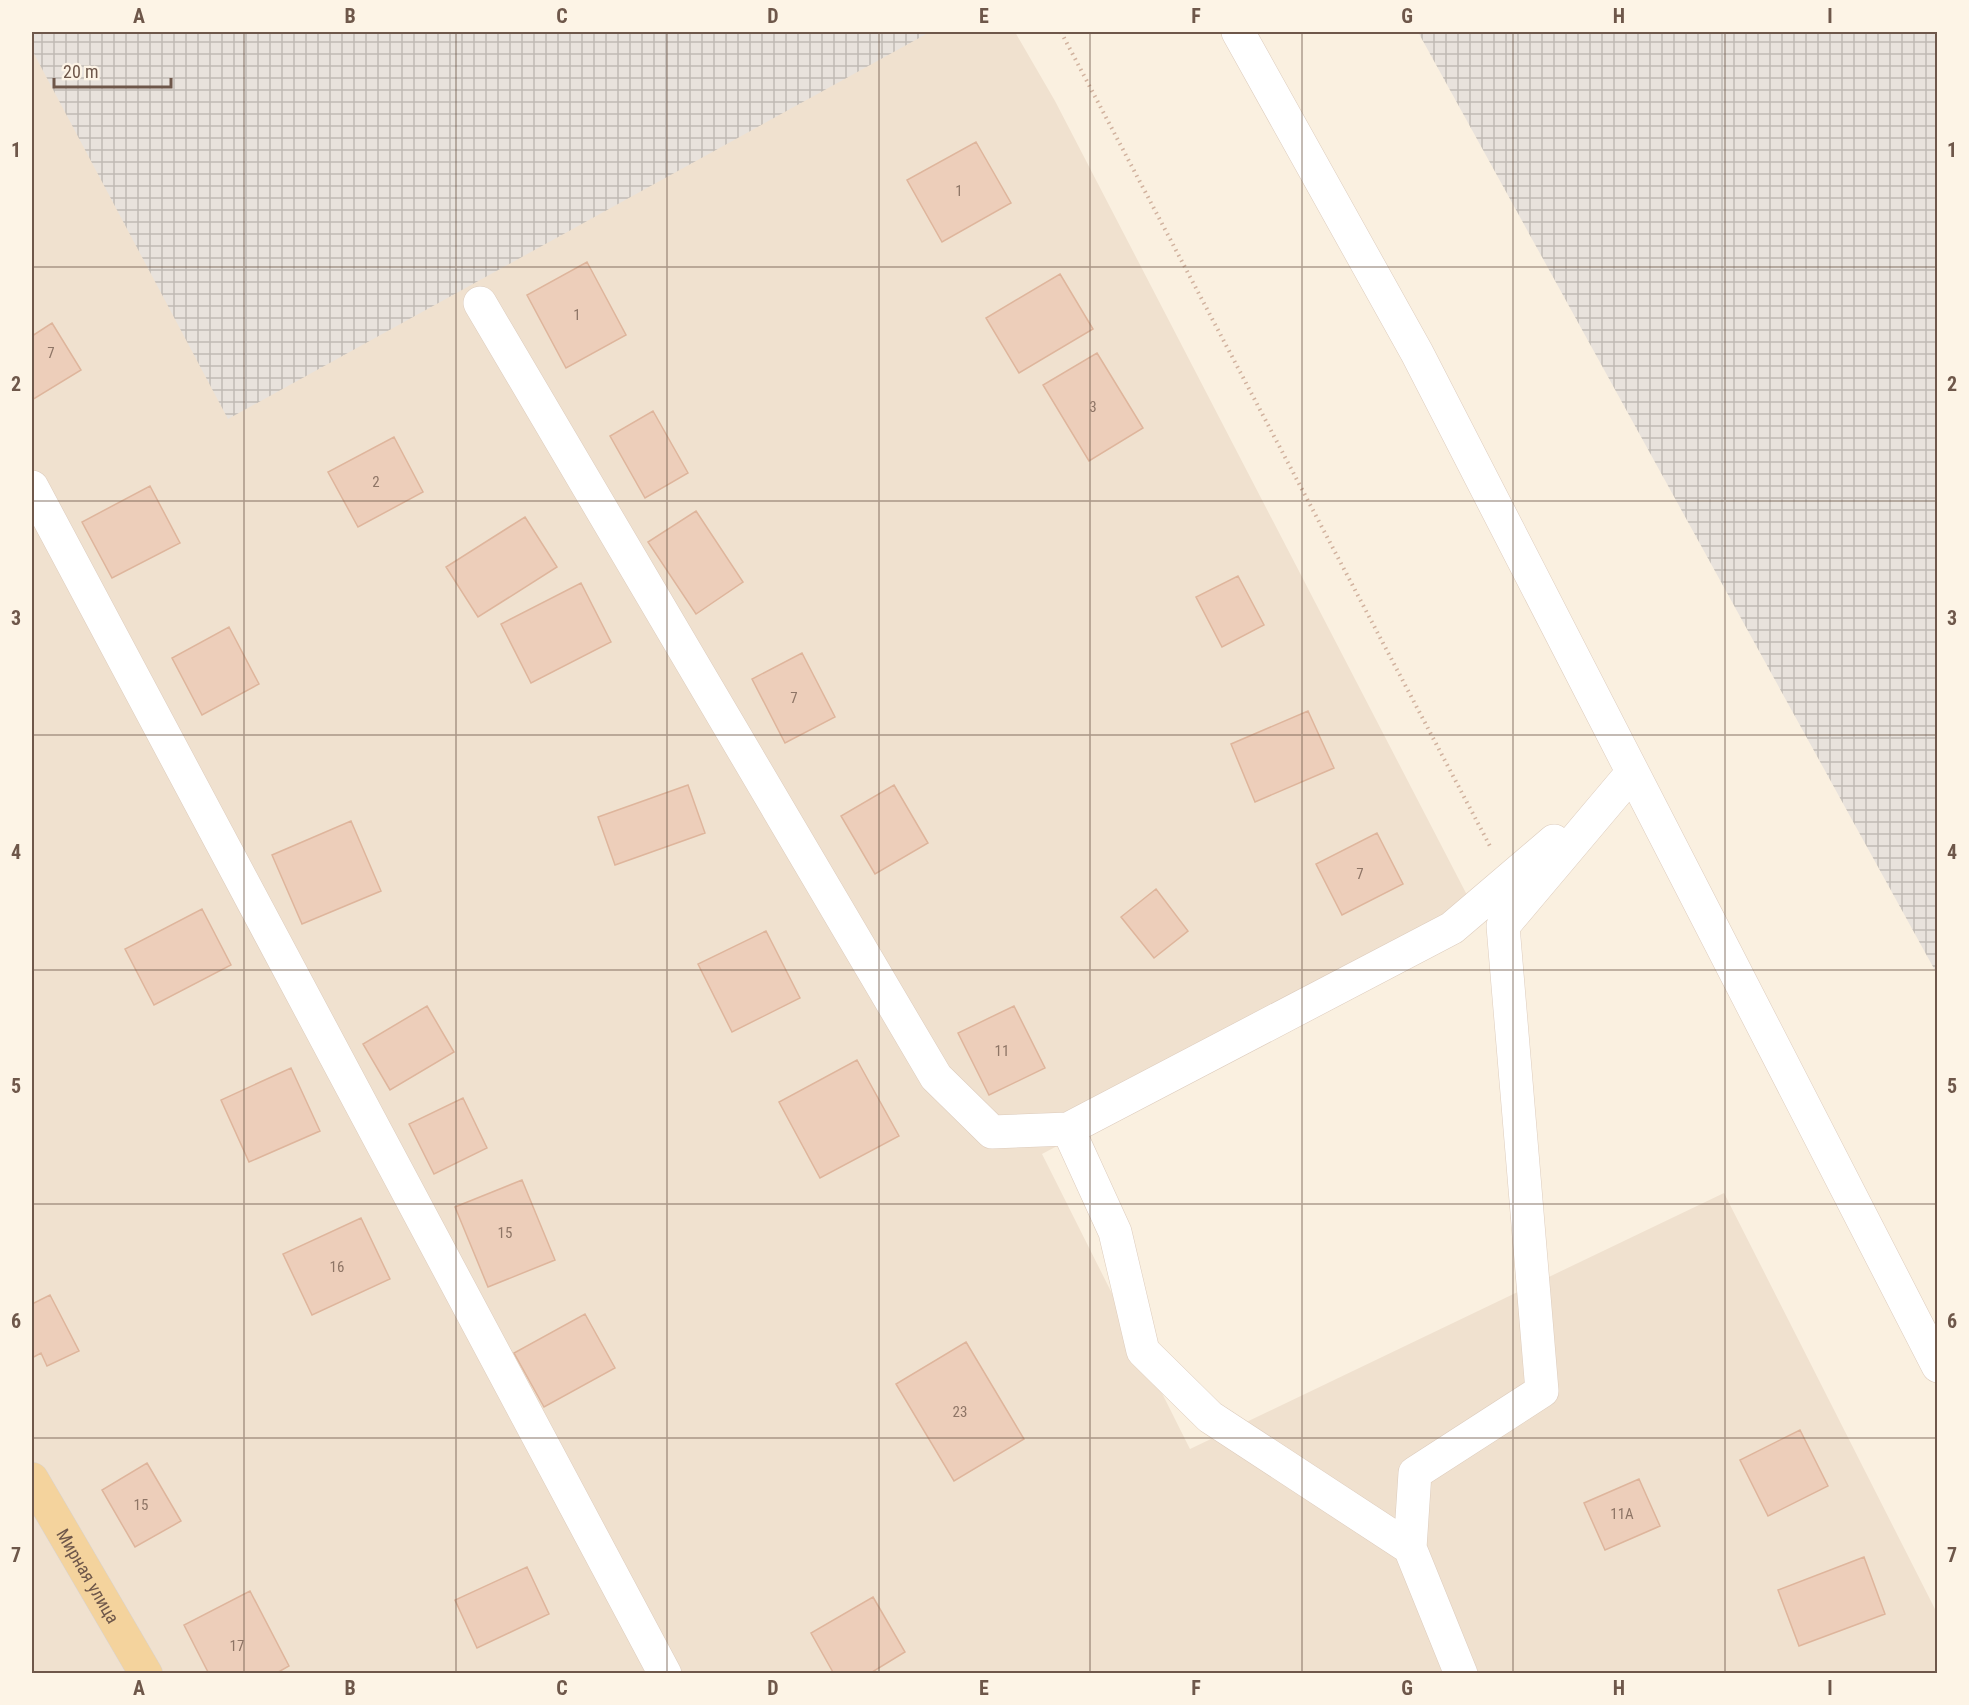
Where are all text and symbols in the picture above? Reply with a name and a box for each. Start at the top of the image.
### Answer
text: A [133,4,145,28]
text: B [344,4,356,28]
text: C [556,4,568,28]
text: D [767,4,779,28]
text: E [979,4,989,28]
text: F [1191,4,1201,28]
text: G [1401,4,1413,28]
text: H [1613,4,1625,28]
text: I [1827,4,1833,28]
scale bar [54,51,171,89]
text: 20 m [63,61,98,82]
text: 1 [11,138,21,162]
text: 1 [1947,138,1957,162]
house number: 1 [955,182,963,200]
house number: 1 [573,306,581,324]
house number: 7 [47,344,55,362]
text: 2 [11,372,21,396]
text: 2 [1947,372,1957,396]
house number: 3 [1089,398,1097,416]
house number: 2 [372,473,380,491]
text: 3 [11,606,21,630]
text: 3 [1947,606,1957,630]
house number: 7 [790,689,798,707]
text: 4 [11,840,21,864]
text: 4 [1947,840,1957,864]
house number: 7 [1356,865,1364,883]
house number: 11 [995,1042,1009,1060]
text: 5 [11,1074,21,1098]
text: 5 [1947,1074,1957,1098]
house number: 15 [498,1224,512,1242]
house number: 16 [330,1258,344,1276]
text: 6 [11,1309,21,1333]
text: 6 [1947,1309,1957,1333]
house number: 23 [953,1403,967,1421]
house number: 15 [134,1496,148,1514]
house number: 11А [1610,1505,1634,1523]
street label: Мирная улица [53,1525,124,1627]
text: 7 [11,1543,21,1567]
text: 7 [1947,1543,1957,1567]
house number: 17 [230,1637,244,1655]
text: A [133,1676,145,1700]
text: B [344,1676,356,1700]
text: C [556,1676,568,1700]
text: D [767,1676,779,1700]
text: E [979,1676,989,1700]
text: F [1191,1676,1201,1700]
text: G [1401,1676,1413,1700]
text: H [1613,1676,1625,1700]
text: I [1827,1676,1833,1700]

